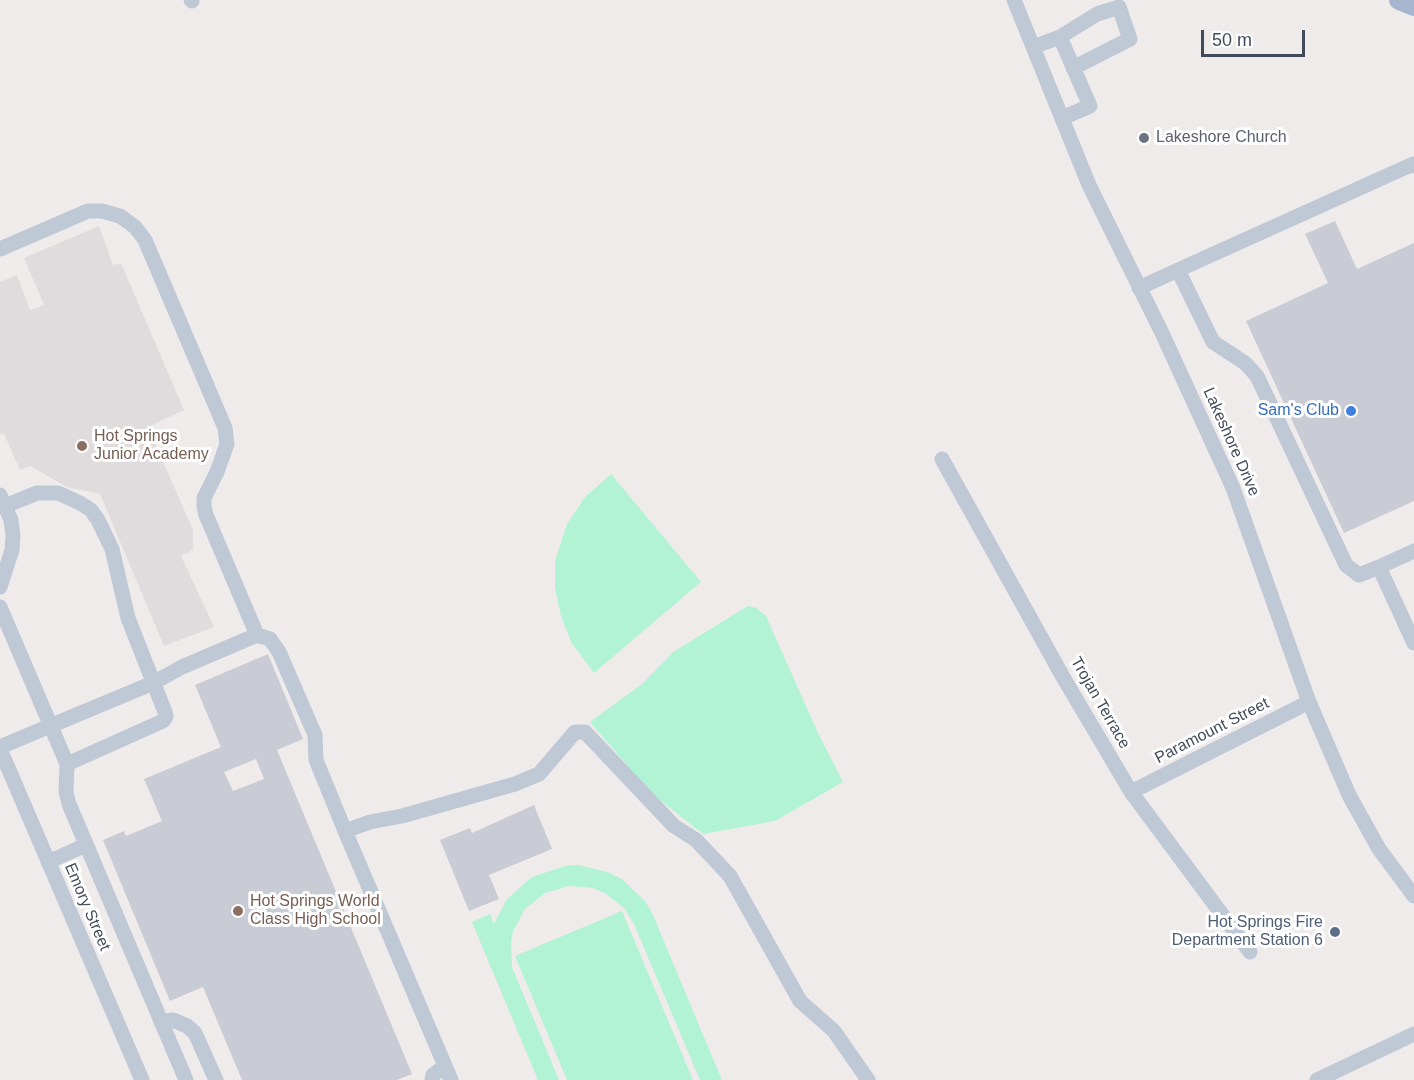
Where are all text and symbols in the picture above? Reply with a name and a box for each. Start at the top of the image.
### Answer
scale bar [1204,18,1308,56]
text: 50 m [1212,30,1252,50]
place label: Lakeshore Church [1156,128,1287,148]
marker: Lakeshore Church [1137,131,1151,145]
street label: Lakeshore Drive [1199,385,1263,499]
place label: Sam's Club [1258,401,1339,421]
marker: Sam's Club [1344,404,1358,418]
place label: Hot Springs Junior Academy [94,427,209,465]
marker: Hot Springs Junior Academy [75,439,89,453]
street label: Trojan Terrace [1066,654,1134,752]
street label: Paramount Street [1152,694,1272,768]
street label: Emory Street [60,860,114,954]
place label: Hot Springs World Class High School [250,892,381,930]
marker: Hot Springs World Class High School [231,904,245,918]
place label: Hot Springs Fire Department Station 6 [1172,913,1323,951]
marker: Hot Springs Fire Department Station 6 [1328,925,1342,939]

